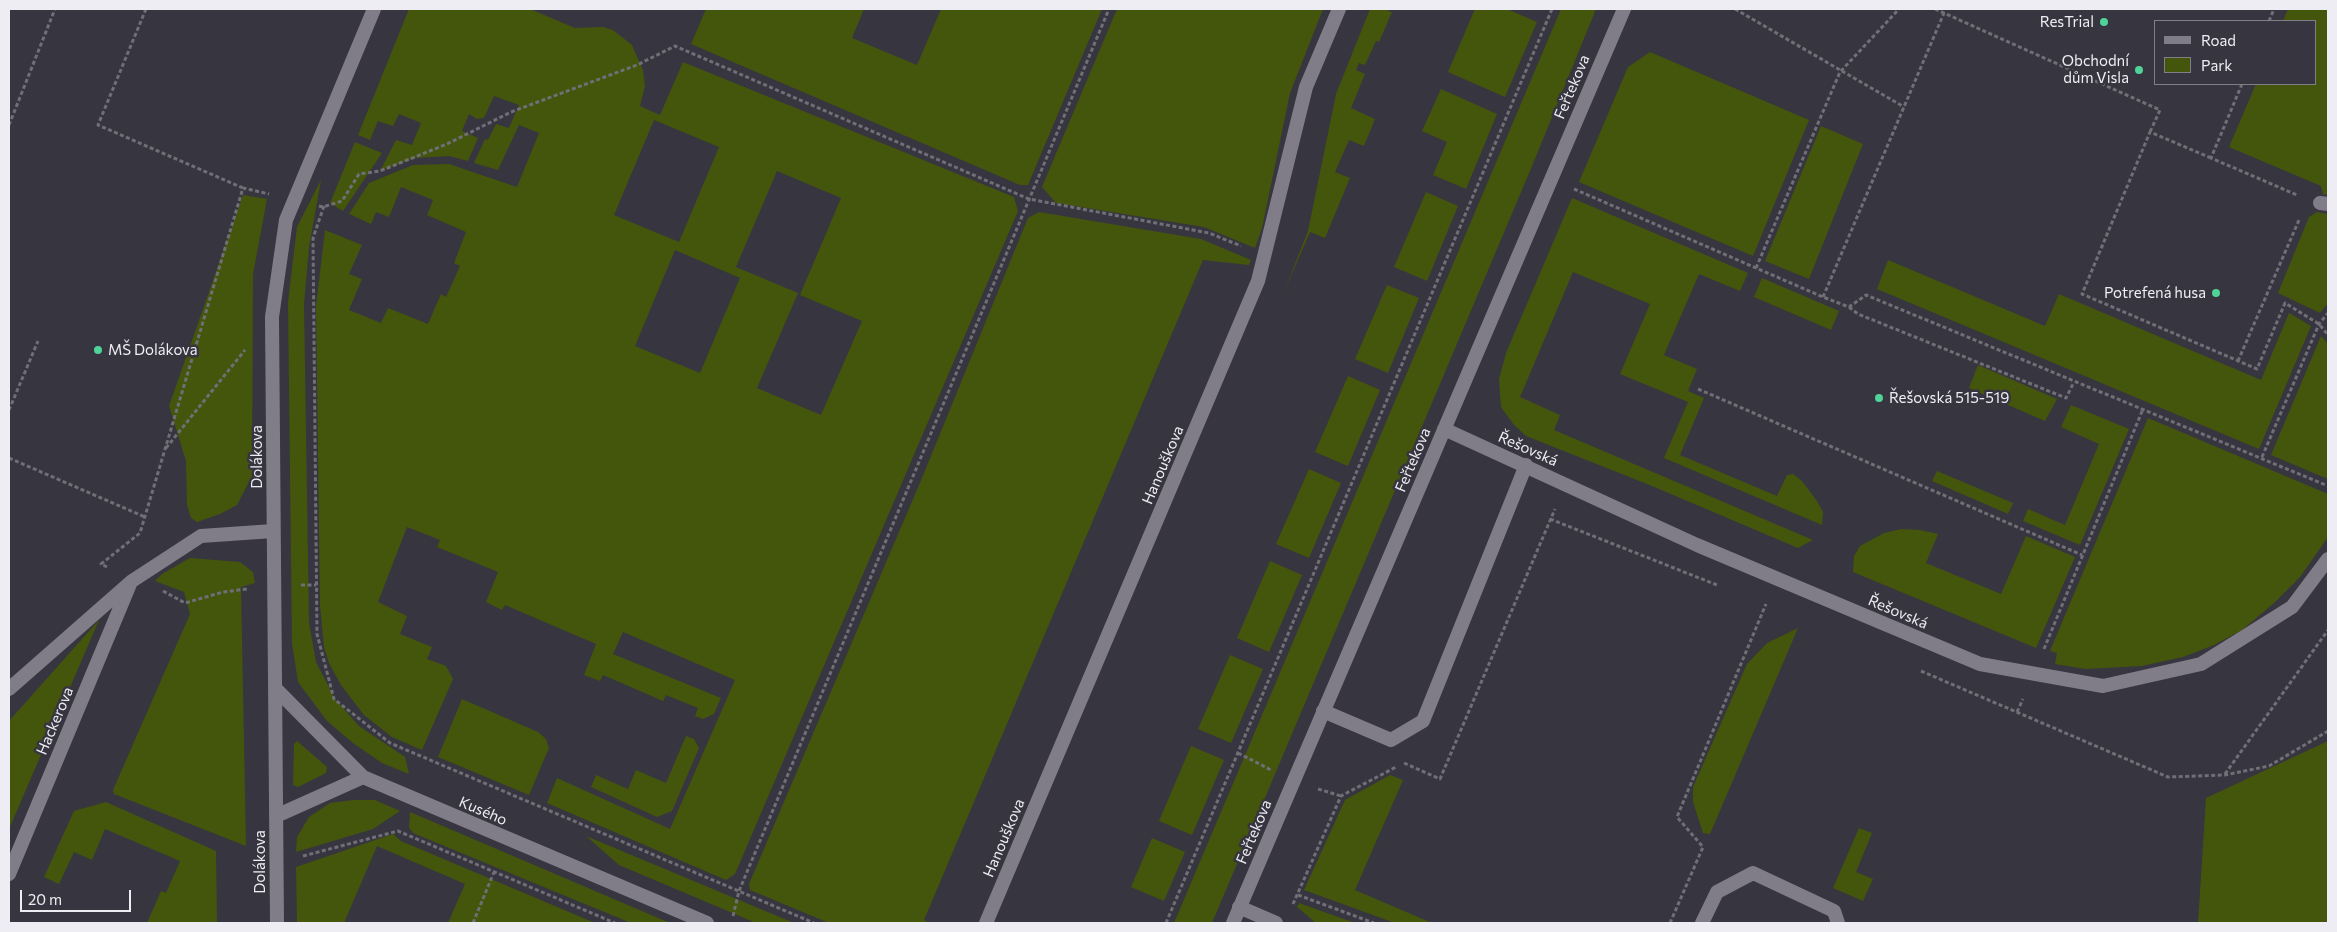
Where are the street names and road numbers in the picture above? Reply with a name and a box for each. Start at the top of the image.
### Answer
street label: Feřtekova [1550,52,1594,122]
street label: Hanouškova [1138,423,1188,507]
street label: Dolákova [248,425,266,489]
street label: Feřtekova [1391,425,1435,495]
street label: Řešovská [1495,428,1561,470]
street label: Řešovská [1865,591,1931,633]
street label: Hackerova [33,684,77,758]
street label: Kusého [456,793,510,829]
street label: Hanouškova [979,796,1029,880]
street label: Feřtekova [1232,797,1276,867]
street label: Dolákova [251,830,269,894]

